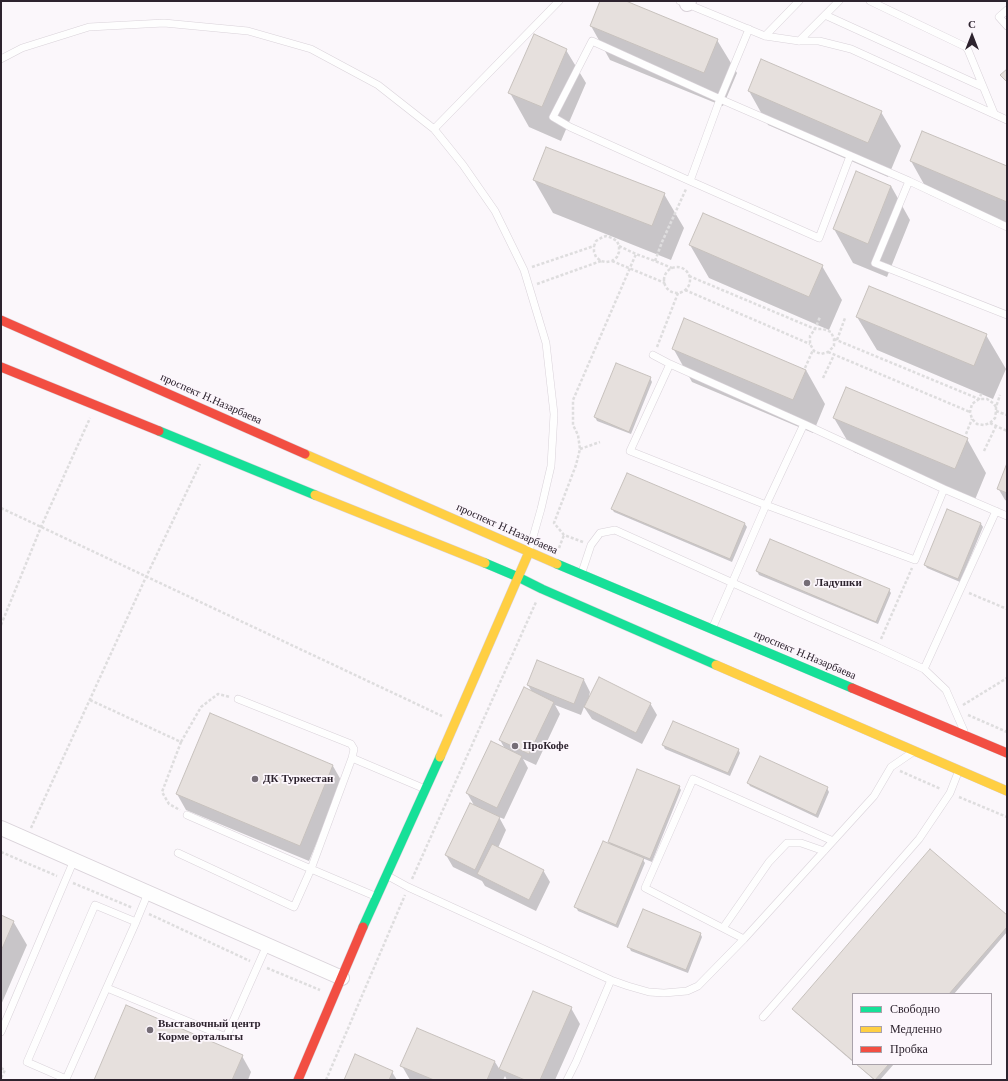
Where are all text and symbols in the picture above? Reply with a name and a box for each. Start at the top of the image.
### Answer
north arrow [952,16,992,56]
text: С [968,17,976,31]
street label: проспект Н.Назарбаева [158,371,264,427]
street label: проспект Н.Назарбаева [454,501,560,557]
place label: Ладушки [815,576,862,590]
marker: Ладушки [802,578,812,588]
street label: проспект Н.Назарбаева [752,627,858,683]
place label: ПроКофе [523,739,569,753]
marker: ПроКофе [510,741,520,751]
place label: ДК Туркестан [263,772,333,786]
marker: ДК Туркестан [250,774,260,784]
legend [852,993,992,1065]
text: Свободно [890,1001,940,1016]
place label: Выставочный центр Корме орталыгы [158,1017,261,1043]
text: Медленно [890,1021,942,1036]
marker: Выставочный центр Корме орталыгы [145,1025,155,1035]
text: Пробка [890,1041,928,1056]

